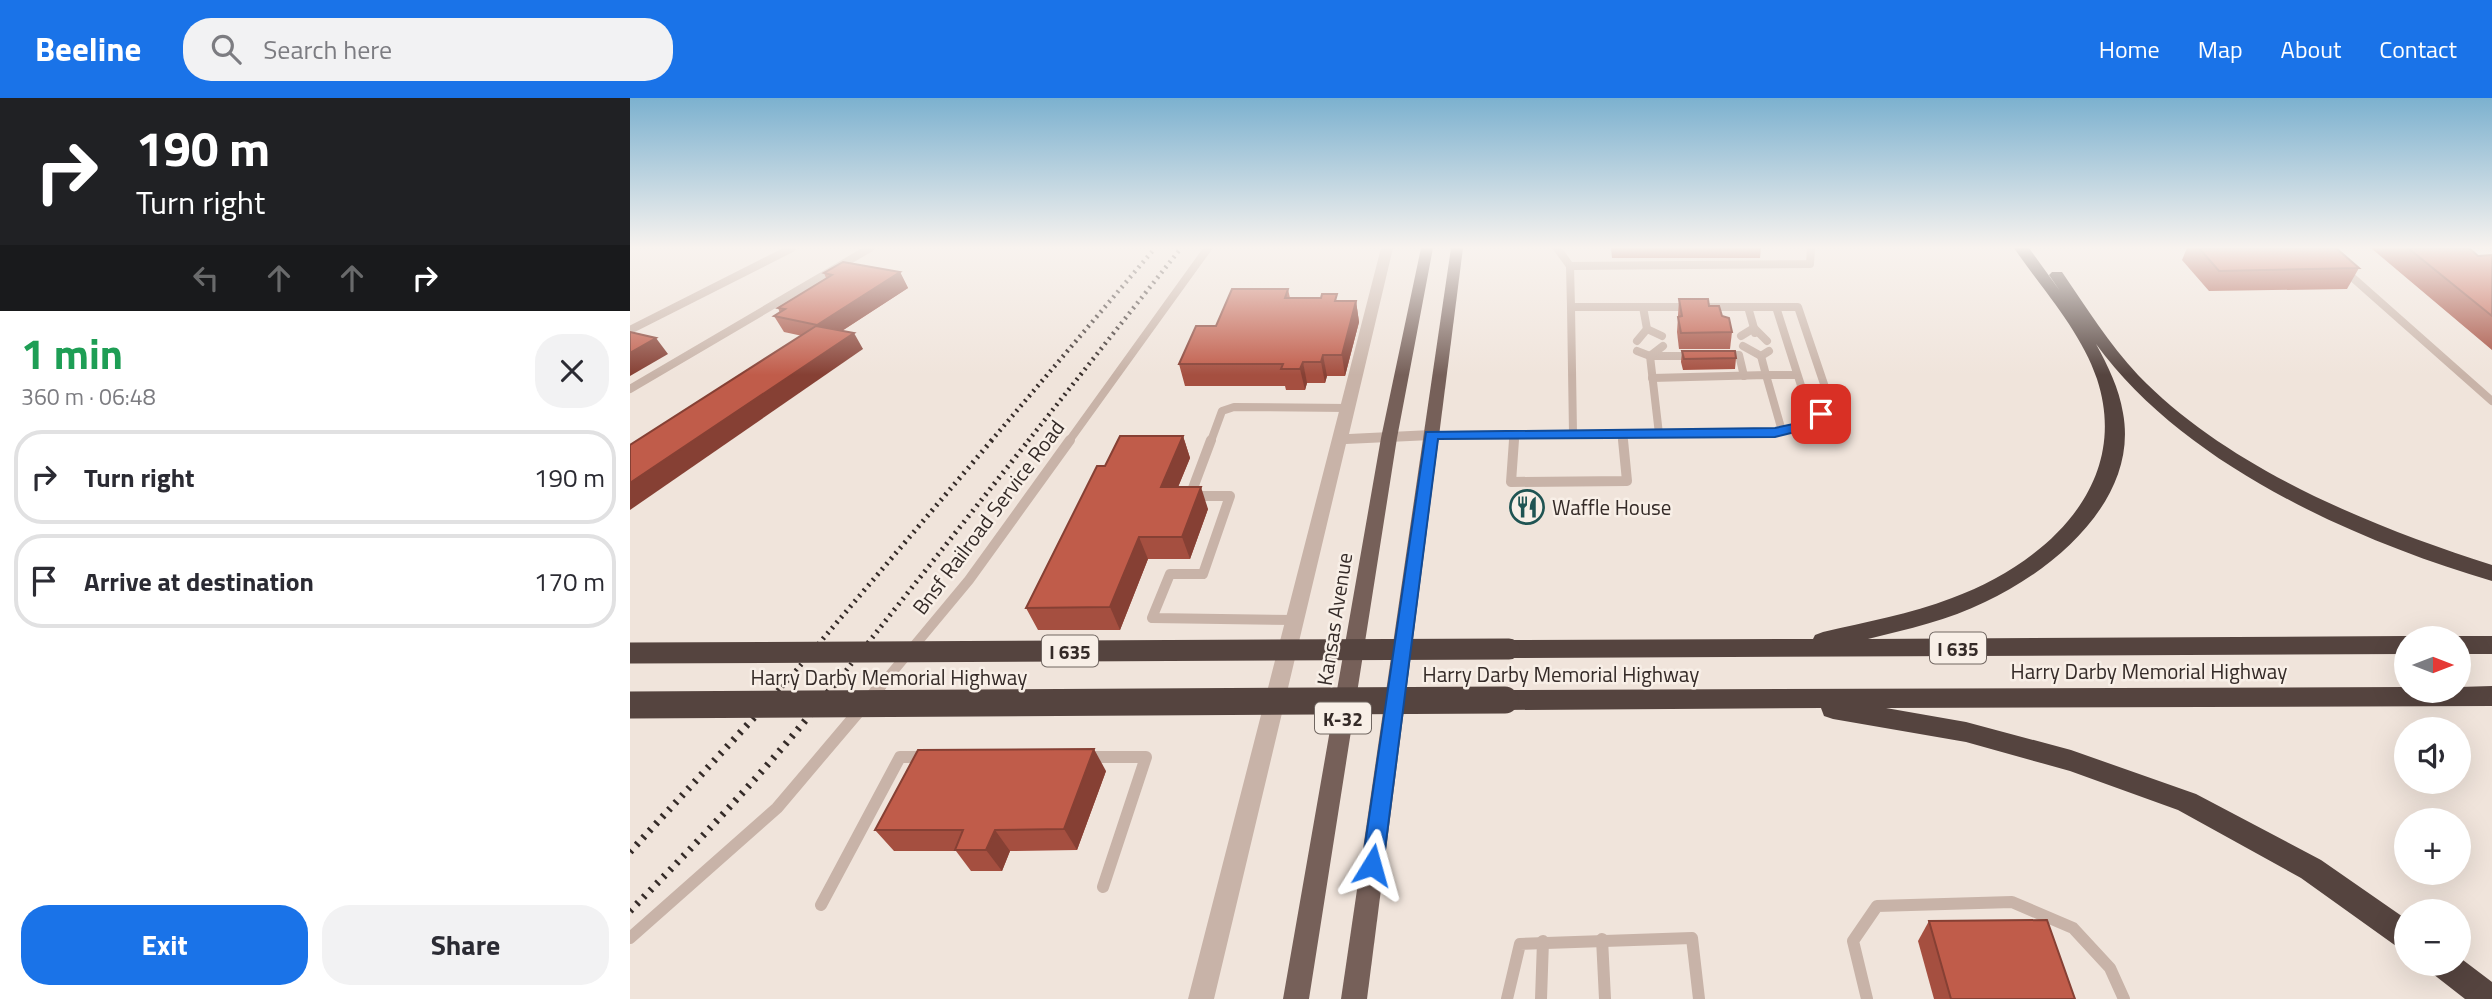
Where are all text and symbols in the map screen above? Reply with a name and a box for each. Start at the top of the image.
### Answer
search box [183,18,673,81]
text: Beeline [35,24,141,74]
icon: search [207,30,245,68]
text: Search here [263,30,392,69]
text: Home [2099,31,2160,67]
text: Map [2198,31,2243,67]
text: About [2281,31,2341,67]
text: Contact [2379,31,2457,67]
text: 190 m [136,110,270,185]
icon: right [21,126,112,217]
text: Turn right [136,178,265,226]
icon: left [187,259,225,297]
icon: ahead [260,259,298,297]
icon: ahead [333,259,371,297]
icon: right [406,259,444,297]
text: 1 min [21,321,123,385]
button: close [535,334,609,408]
text: 360 m · 06:48 [21,379,156,414]
pin [1791,384,1851,444]
icon: arrive [1802,395,1840,433]
street label: Bnsf Railroad Service Road [904,413,1072,621]
icon: right [25,458,63,496]
text: Turn right [84,458,195,497]
text: 190 m [534,458,605,497]
restaurant icon: Waffle House [1508,488,1546,526]
place label: Waffle House [1552,491,1671,523]
street label: Kansas Avenue [1308,550,1360,688]
icon: arrive [25,562,63,600]
text: Arrive at destination [84,562,314,601]
text: 170 m [534,562,605,601]
north arrow [2394,626,2471,704]
map controls [2394,626,2471,976]
road number: I 635 [1930,632,1986,664]
road number: I 635 [1042,636,1098,666]
street label: Harry Darby Memorial Highway [2011,655,2287,687]
street label: Harry Darby Memorial Highway [1423,658,1699,690]
street label: Harry Darby Memorial Highway [751,661,1027,693]
road number: K-32 [1315,702,1371,734]
button: sound [2394,717,2471,794]
button: + [2394,808,2471,885]
position arrow [1335,828,1409,902]
button: − [2394,899,2471,976]
button: Exit [21,905,308,985]
button: Share [322,905,609,985]

